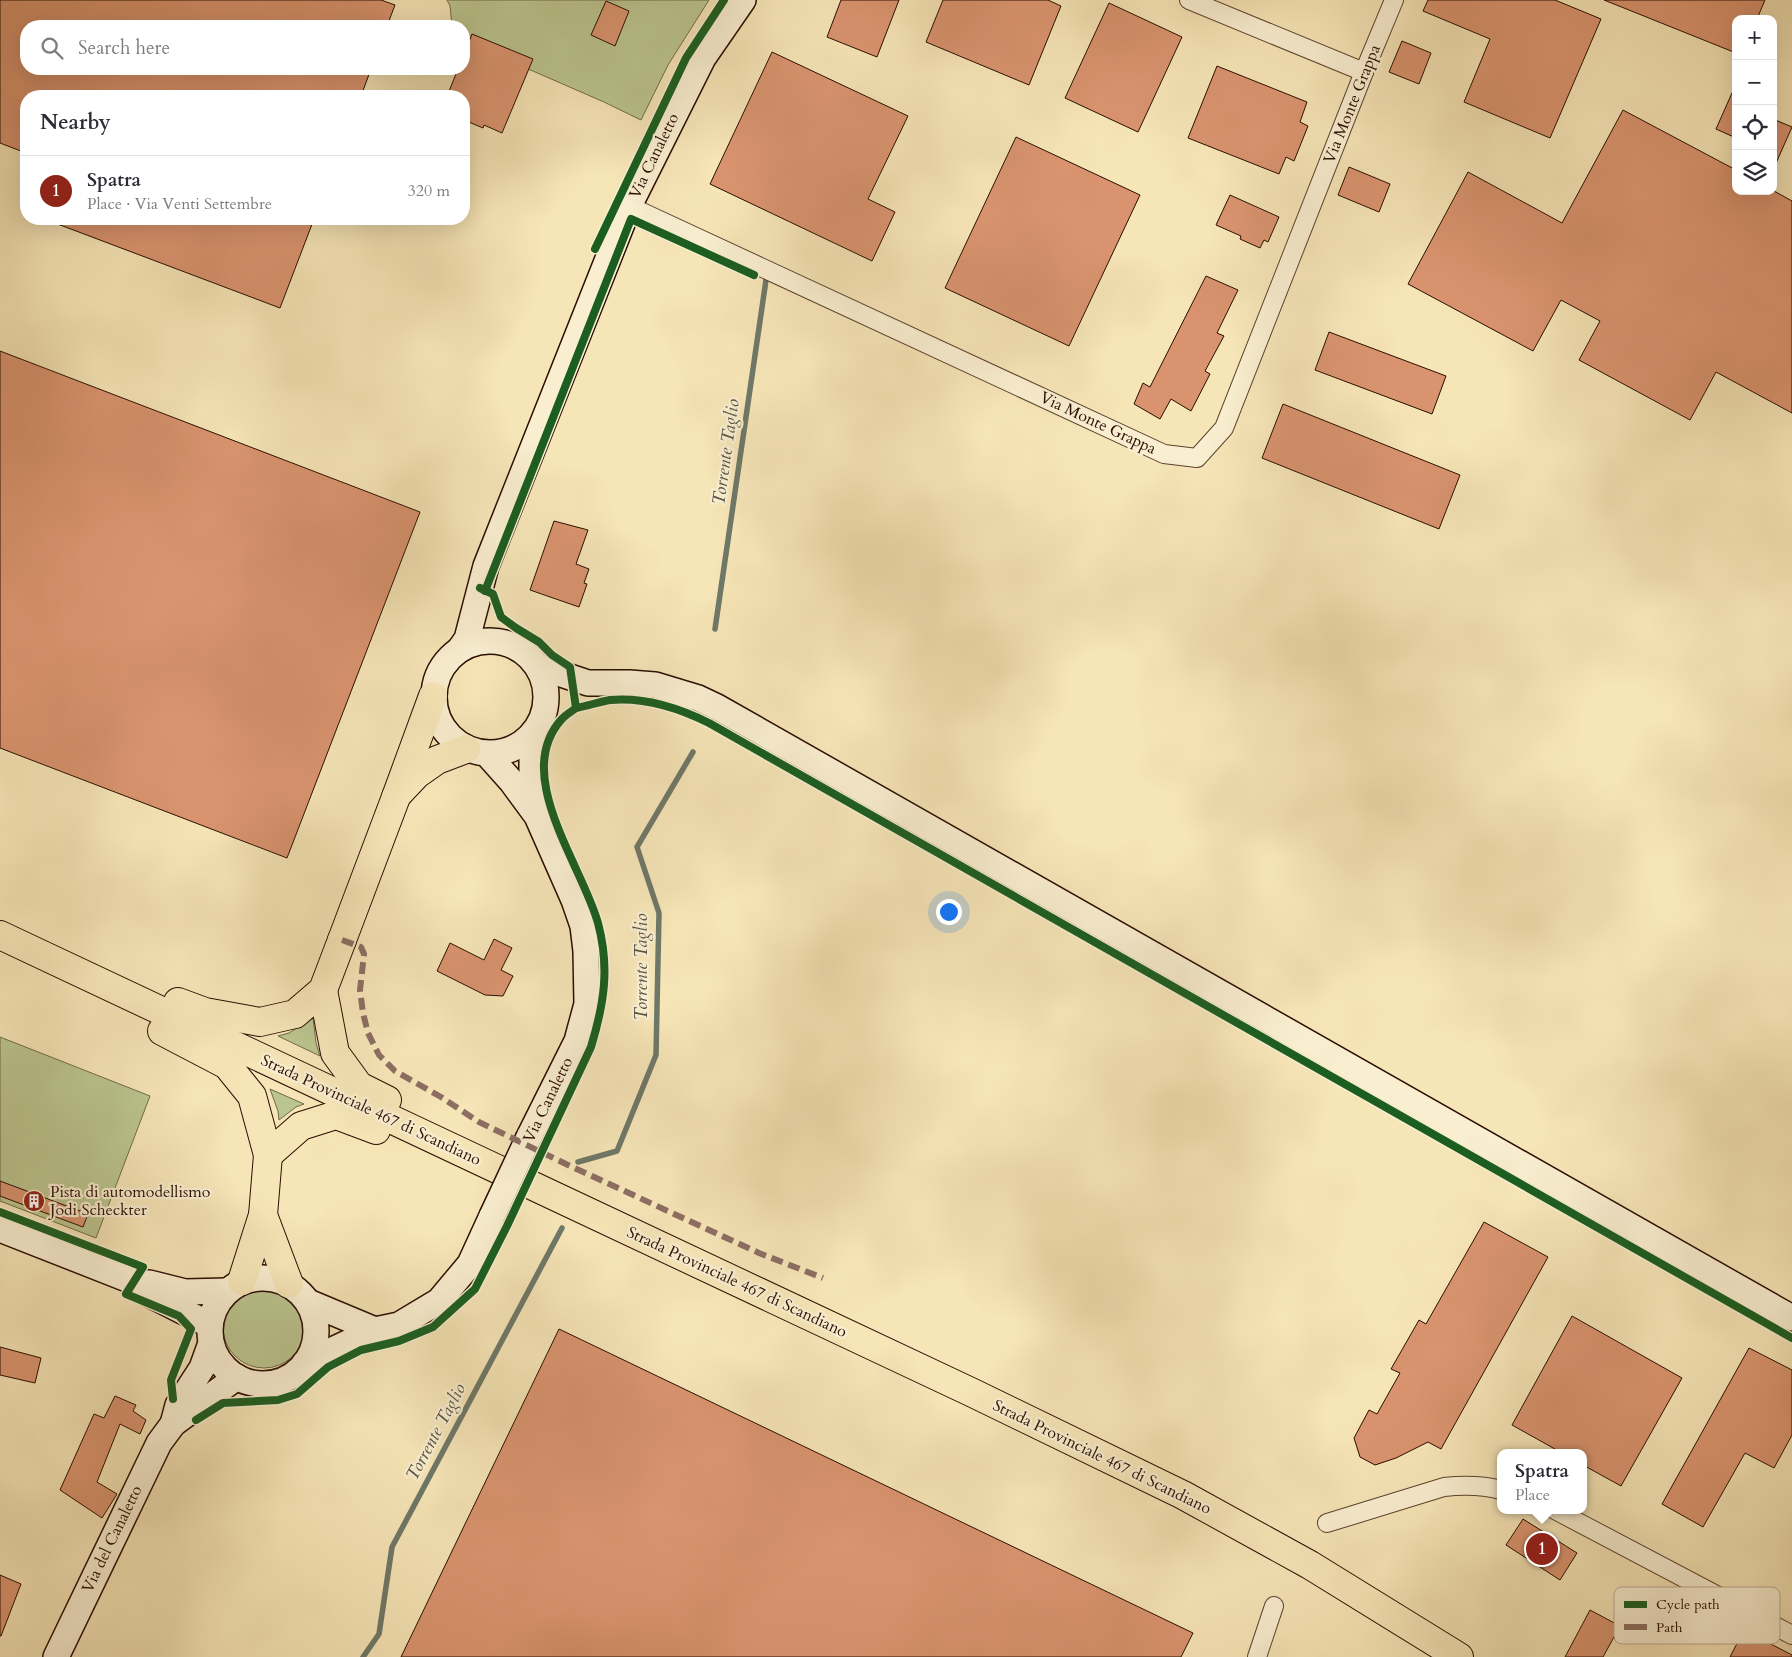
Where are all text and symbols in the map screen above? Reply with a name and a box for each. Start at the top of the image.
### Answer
map controls [1732,15,1777,195]
button: + [1732,15,1777,60]
search box [20,20,470,75]
icon: search [38,34,66,62]
text: Search here [78,35,170,61]
street label: Via Monte Grappa [1318,41,1386,167]
button: − [1732,60,1777,105]
button: locate [1732,105,1777,150]
text: Nearby [40,108,111,137]
street label: Via Canaletto [624,109,684,202]
button: layers [1732,150,1777,195]
text: Spatra [87,167,141,193]
text: 1 [52,180,60,202]
text: 320 m [408,180,450,202]
text: Place · Via Venti Settembre [87,193,272,215]
street label: Via Monte Grappa [1036,386,1160,460]
water label: Torrente Taglio [706,397,746,507]
your location [936,899,962,925]
water label: Torrente Taglio [629,913,654,1021]
street label: Strada Provinciale 467 di Scandiano [257,1049,485,1171]
street label: Via Canaletto [518,1053,578,1146]
place label: Pista di automodellismo Jodi Scheckter [48,1181,211,1221]
building icon: Pista di automodellismo Jodi Scheckter [22,1189,46,1213]
street label: Strada Provinciale 467 di Scandiano [623,1221,851,1343]
water label: Torrente Taglio [400,1379,472,1485]
street label: Strada Provinciale 467 di Scandiano [989,1394,1215,1520]
popup [1497,1449,1587,1514]
text: Spatra [1515,1458,1569,1484]
street label: Via del Canaletto [76,1481,148,1596]
text: Place [1515,1484,1550,1506]
pin: 1 [1526,1530,1558,1568]
legend [1614,1587,1780,1644]
text: Cycle path [1656,1595,1720,1614]
text: Path [1656,1618,1683,1637]

